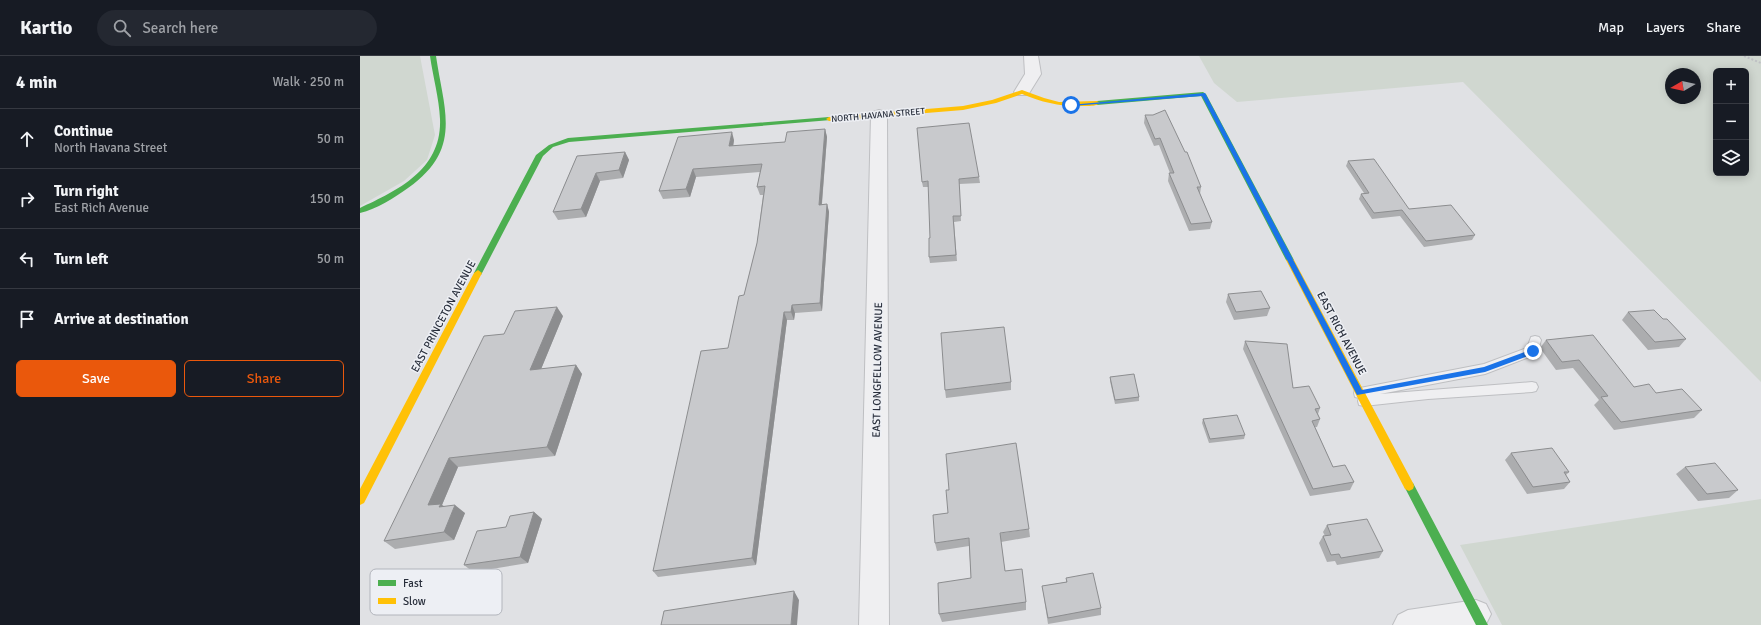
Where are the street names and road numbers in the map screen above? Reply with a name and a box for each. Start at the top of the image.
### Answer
street label: NORTH HAVANA STREET [831,106,926,125]
street label: EAST PRINCETON AVENUE [408,258,479,374]
street label: EAST RICH AVENUE [1314,289,1369,377]
street label: EAST LONGFELLOW AVENUE [870,302,885,438]

